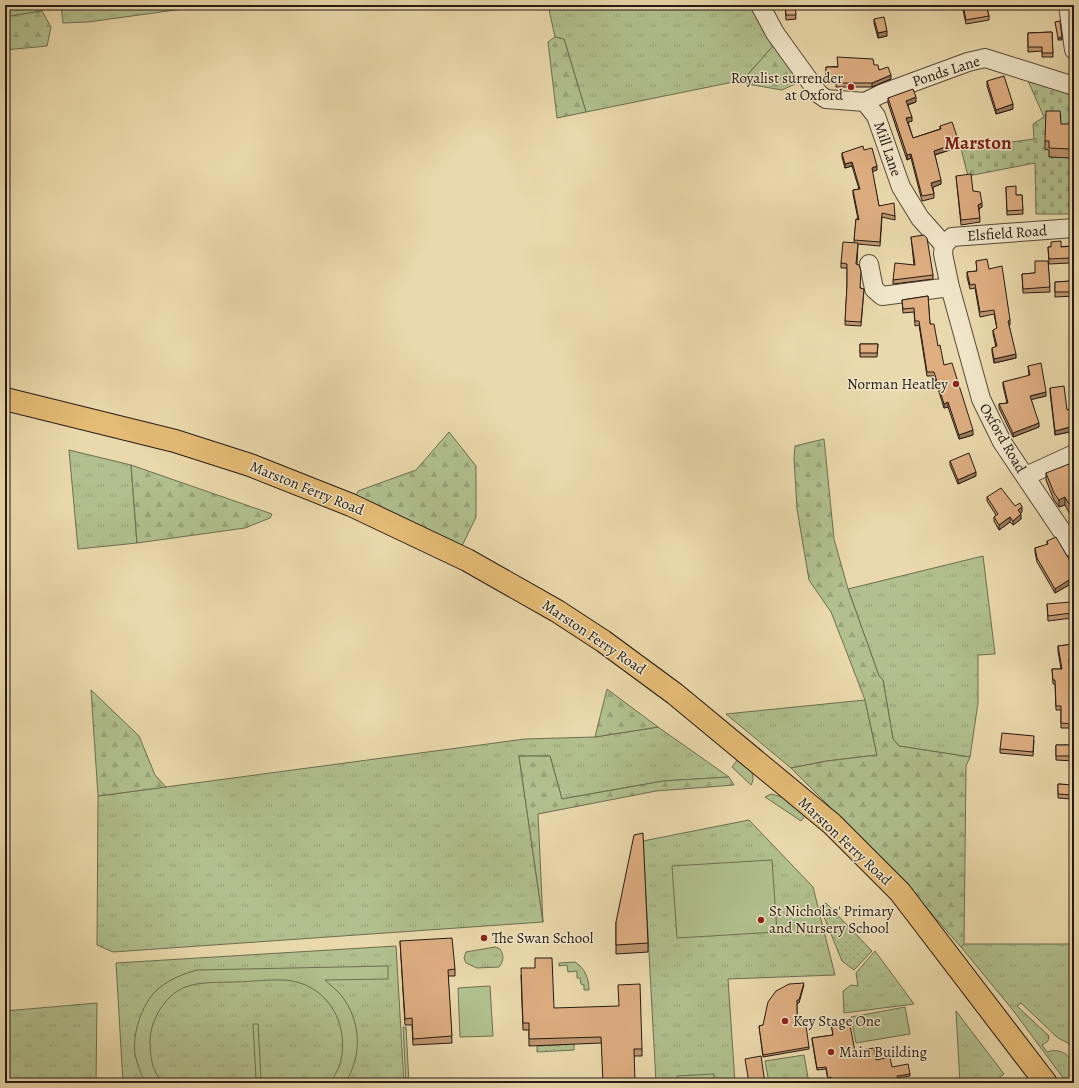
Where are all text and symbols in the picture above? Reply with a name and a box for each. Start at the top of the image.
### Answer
street label: Ponds Lane [910,51,983,91]
place label: Royalist surrender at Oxford [731,68,844,105]
marker: Royalist surrender at Oxford [846,82,856,92]
street label: Mill Lane [869,119,907,179]
district label: Marston [944,130,1012,156]
street label: Elsfield Road [966,220,1049,246]
place label: Norman Heatley [847,374,948,394]
marker: Norman Heatley [951,379,961,389]
street label: Oxford Road [975,399,1032,477]
street label: Marston Ferry Road [247,456,368,520]
street label: Marston Ferry Road [538,595,651,680]
street label: Marston Ferry Road [794,792,897,890]
place label: St Nicholas' Primary and Nursery School [769,901,894,938]
marker: St Nicholas' Primary and Nursery School [756,915,766,925]
place label: The Swan School [492,928,594,948]
marker: The Swan School [479,933,489,943]
place label: Key Stage One [793,1011,881,1031]
marker: Key Stage One [780,1016,790,1026]
place label: Main Building [839,1042,927,1062]
marker: Main Building [826,1047,836,1057]

